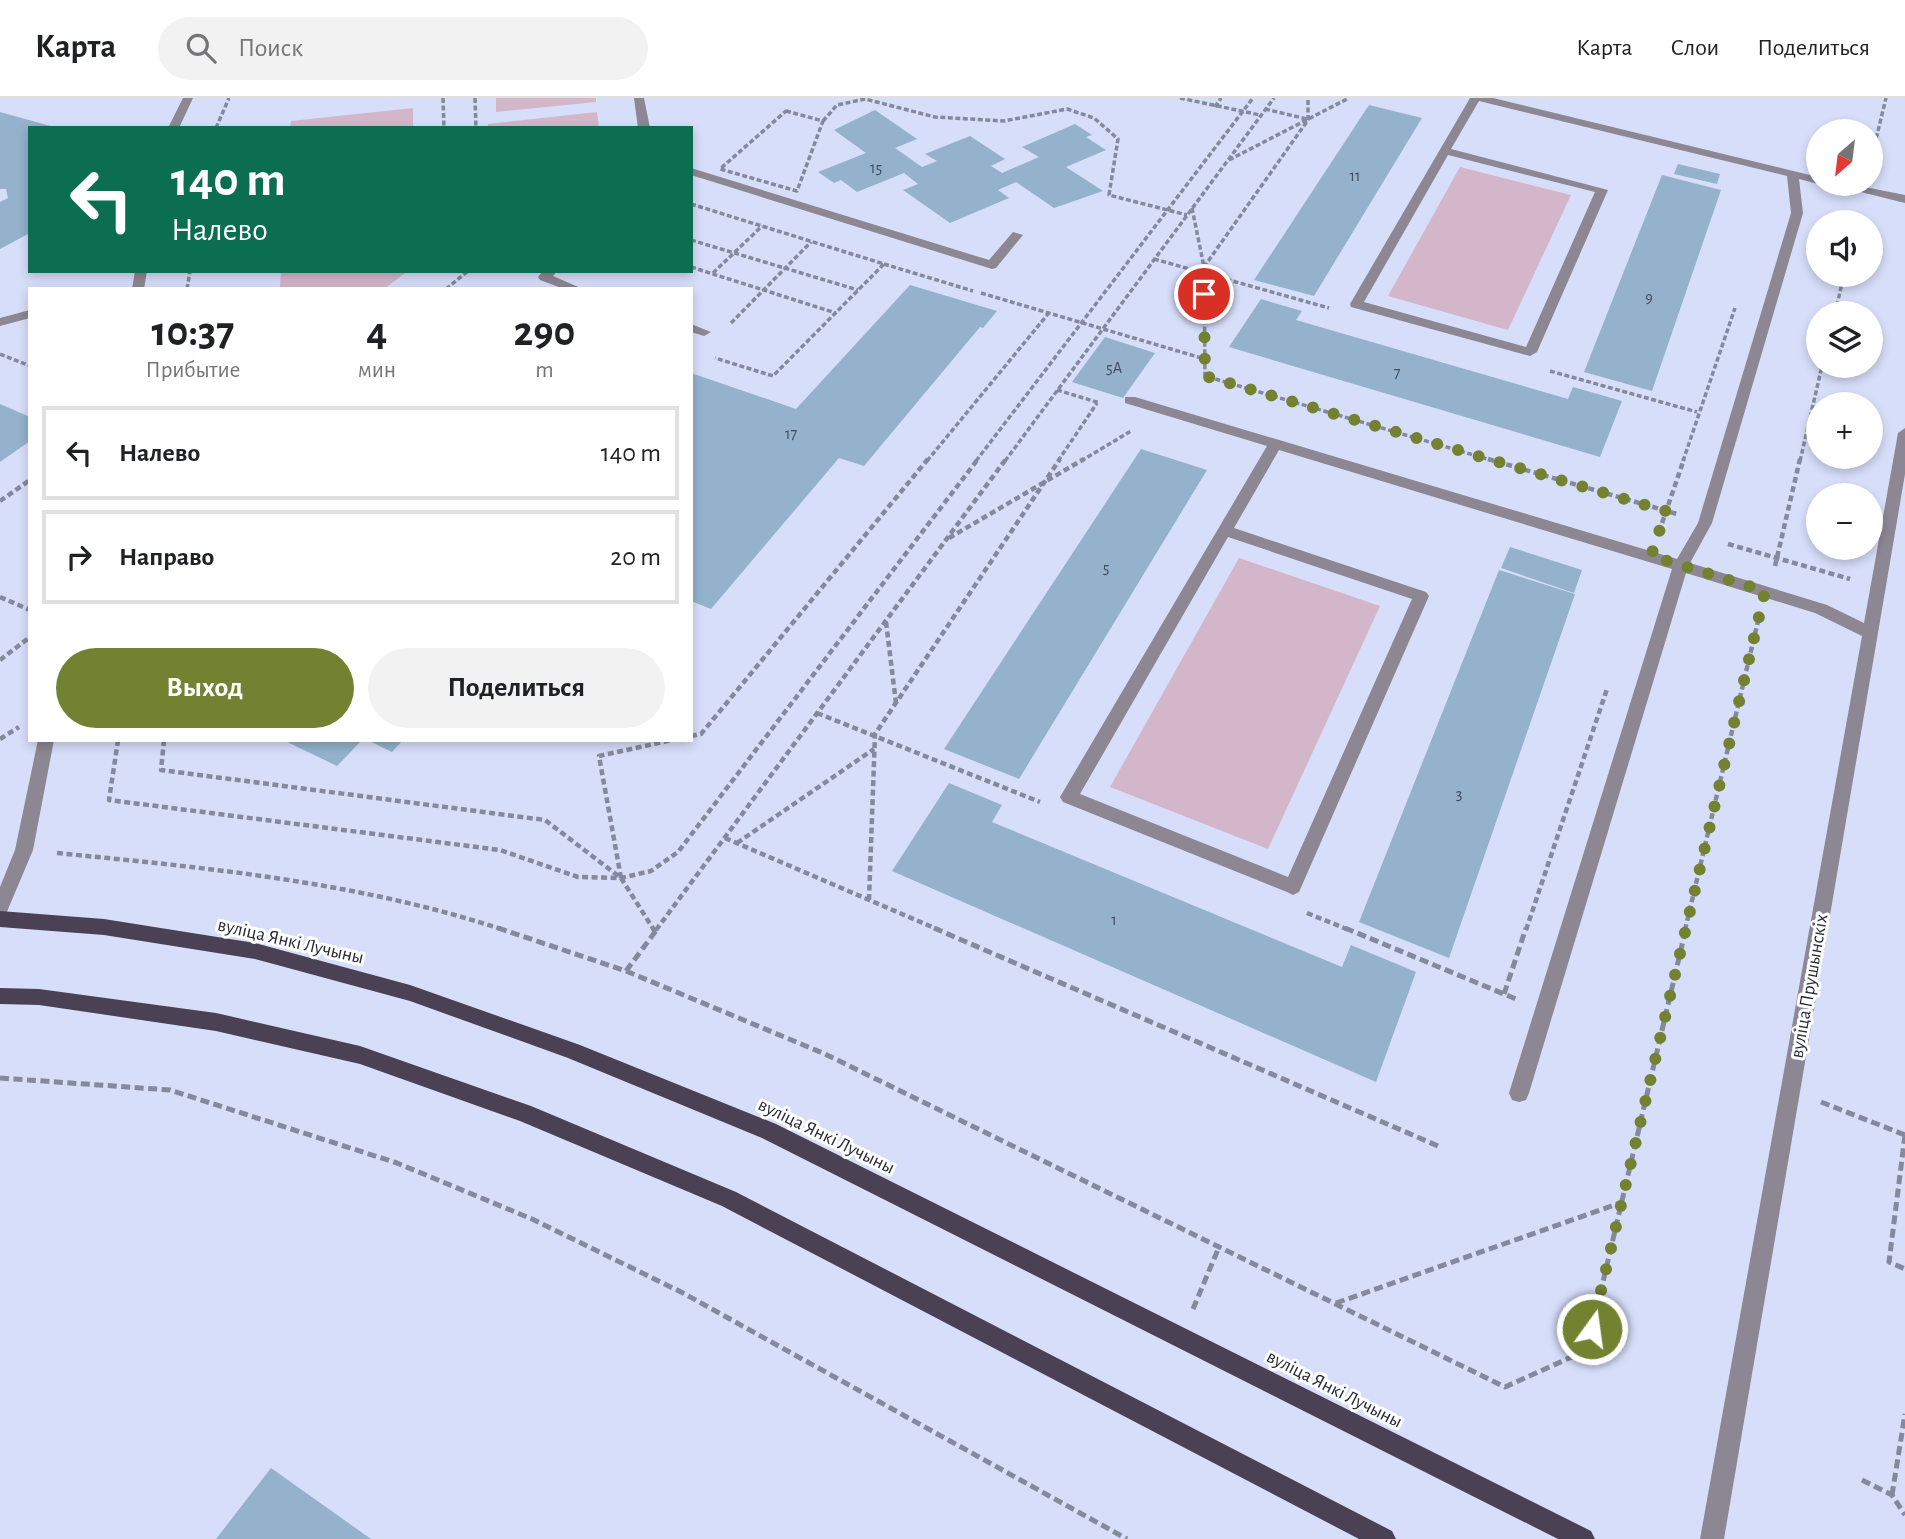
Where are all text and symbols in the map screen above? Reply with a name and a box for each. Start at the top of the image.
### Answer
search box [158,17,648,80]
icon: search [182,29,220,67]
text: Карта [35,31,116,64]
text: Поиск [238,35,303,61]
text: Карта [1576,36,1632,60]
text: Слои [1670,36,1719,60]
text: Поделиться [1757,36,1870,60]
north arrow [1806,119,1883,196]
map controls [1806,119,1883,560]
icon: left [56,154,147,245]
text: 140 m [171,156,286,205]
house number: 15 [870,160,882,176]
house number: 11 [1349,168,1361,184]
button: sound [1806,210,1883,287]
text: Налево [171,214,268,246]
pin [1174,264,1234,324]
icon: arrive [1185,275,1223,313]
house number: 9 [1645,290,1653,306]
button: layers [1806,301,1883,378]
text: 10:37 [151,311,234,353]
text: 4 [366,311,387,353]
text: 290 [514,311,575,353]
text: Прибытие [146,359,240,382]
text: мин [358,359,396,382]
text: m [535,359,554,382]
house number: 5А [1106,360,1123,376]
house number: 7 [1394,365,1401,381]
button: + [1806,392,1883,469]
house number: 17 [785,426,797,442]
icon: left [60,434,98,472]
text: Налево [119,440,200,466]
text: 140 m [601,440,661,466]
button: − [1806,483,1883,560]
icon: right [60,538,98,576]
text: Направо [119,544,214,570]
text: 20 m [610,544,661,570]
house number: 5 [1103,560,1109,576]
button: Выход [56,648,354,728]
button: Поделиться [368,648,665,728]
house number: 3 [1456,786,1462,802]
house number: 1 [1111,912,1117,928]
street label: вуліца Прушынскіх [1787,913,1832,1060]
street label: вуліца Янкі Лучыны [216,915,366,968]
street label: вуліца Янкі Лучыны [755,1095,898,1178]
position arrow [1555,1292,1629,1366]
street label: вуліца Янкі Лучыны [1263,1347,1405,1432]

